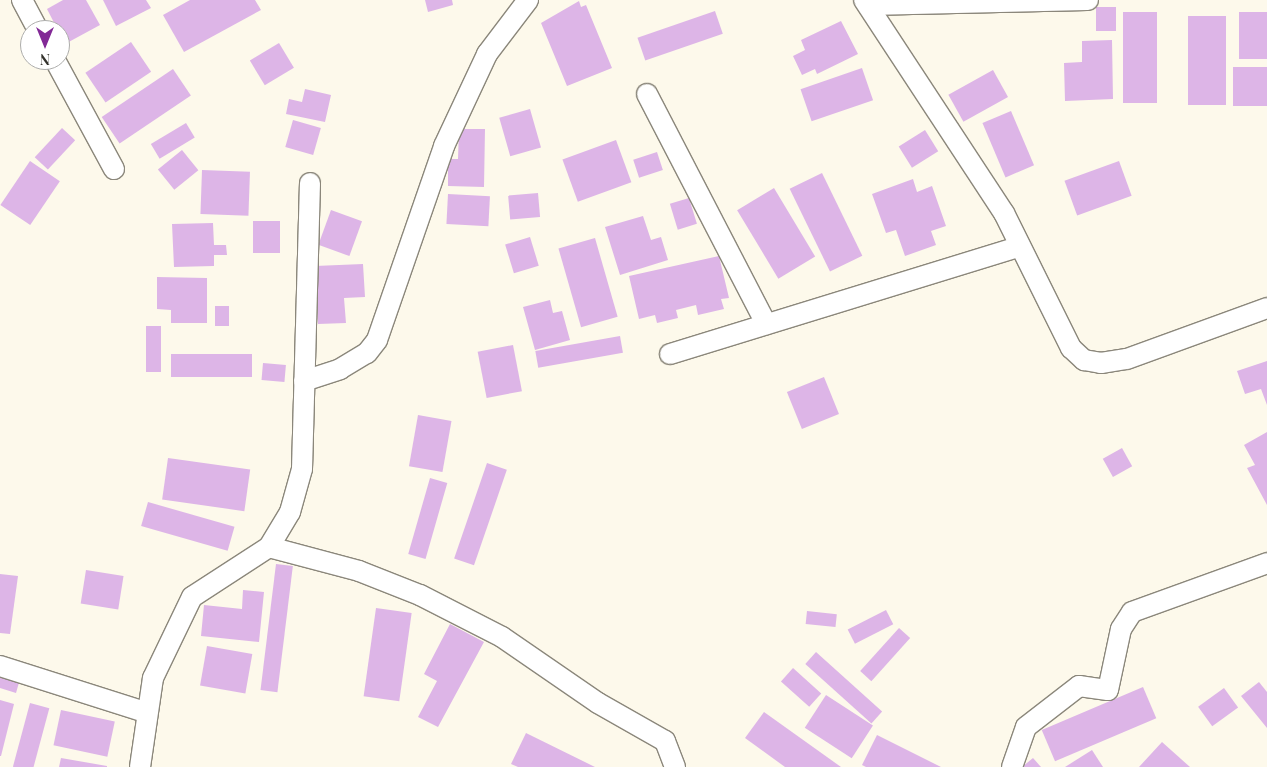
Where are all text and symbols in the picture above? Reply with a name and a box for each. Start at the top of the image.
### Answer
north arrow [20,20,70,70]
text: N [40,50,50,69]

